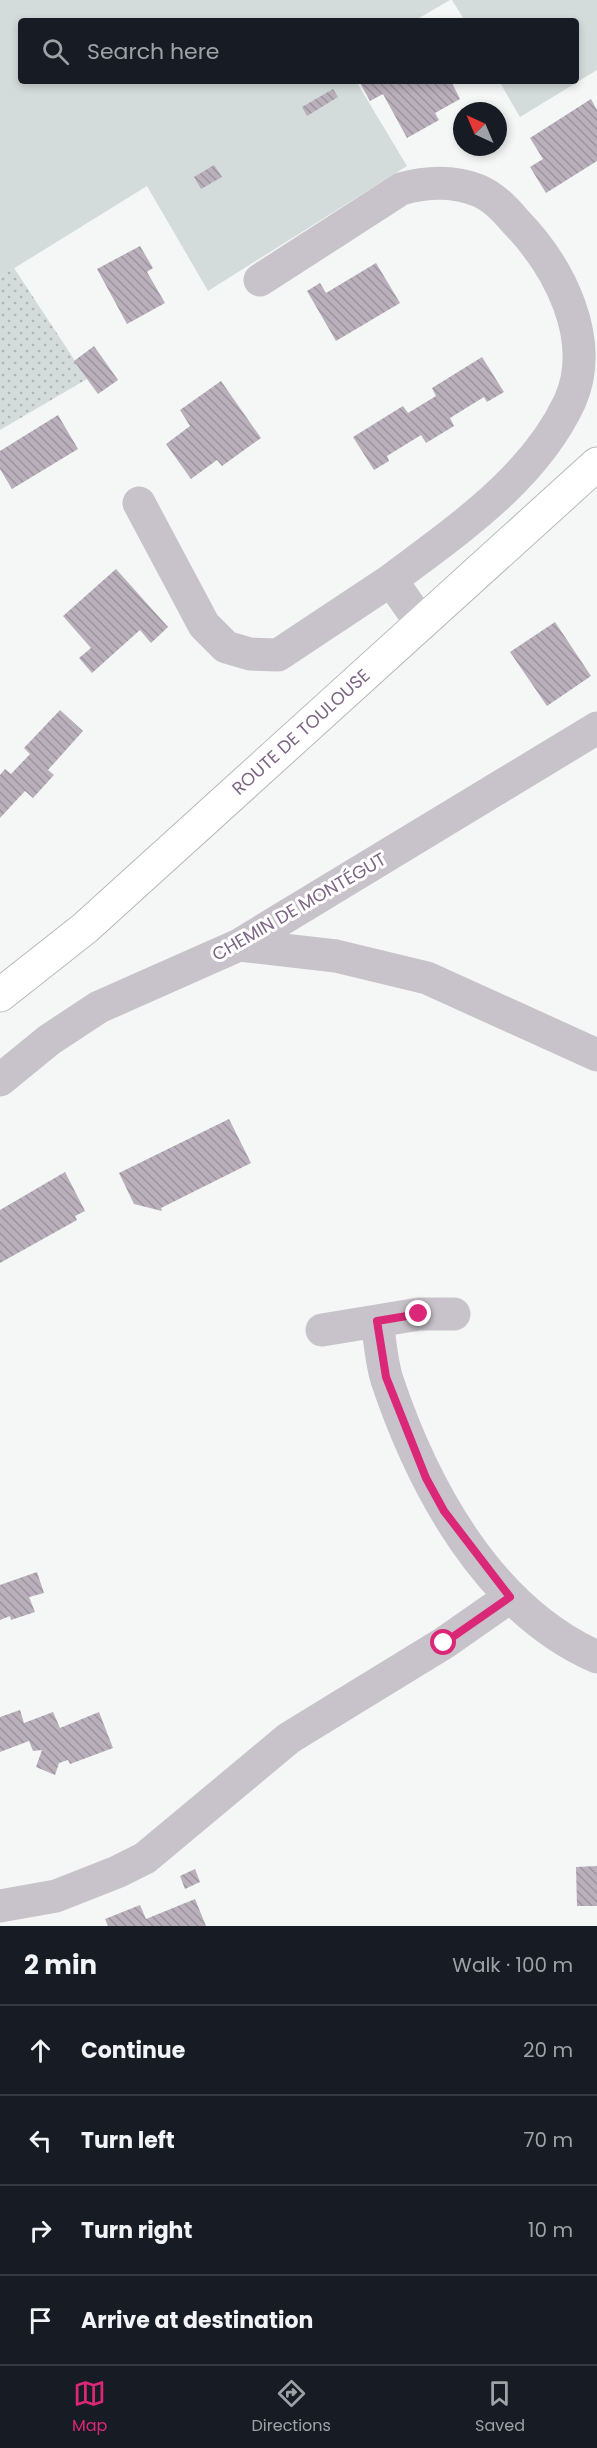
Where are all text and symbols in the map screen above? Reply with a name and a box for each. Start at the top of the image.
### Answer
search box [18,18,579,84]
icon: search [39,35,72,68]
text: Search here [87,36,220,67]
north arrow [453,102,507,156]
street label: ROUTE DE TOULOUSE [226,663,375,800]
street label: CHEMIN DE MONTÉGUT [207,846,390,967]
route end [405,1300,431,1326]
route start [430,1629,456,1655]
text: 2 min [24,1947,97,1983]
text: Walk · 100 m [452,1951,573,1979]
icon: ahead [24,2034,57,2067]
text: Continue [81,2035,185,2066]
text: 20 m [523,2036,573,2064]
icon: left [24,2124,57,2157]
text: Turn left [81,2125,175,2156]
text: 70 m [524,2126,573,2154]
icon: right [24,2214,57,2247]
text: Turn right [81,2215,192,2246]
text: 10 m [528,2216,573,2244]
icon: arrive [24,2304,57,2337]
text: Arrive at destination [81,2305,313,2336]
tab: Map [72,2377,107,2438]
tab: Directions [252,2377,331,2438]
tab: Saved [475,2377,525,2438]

